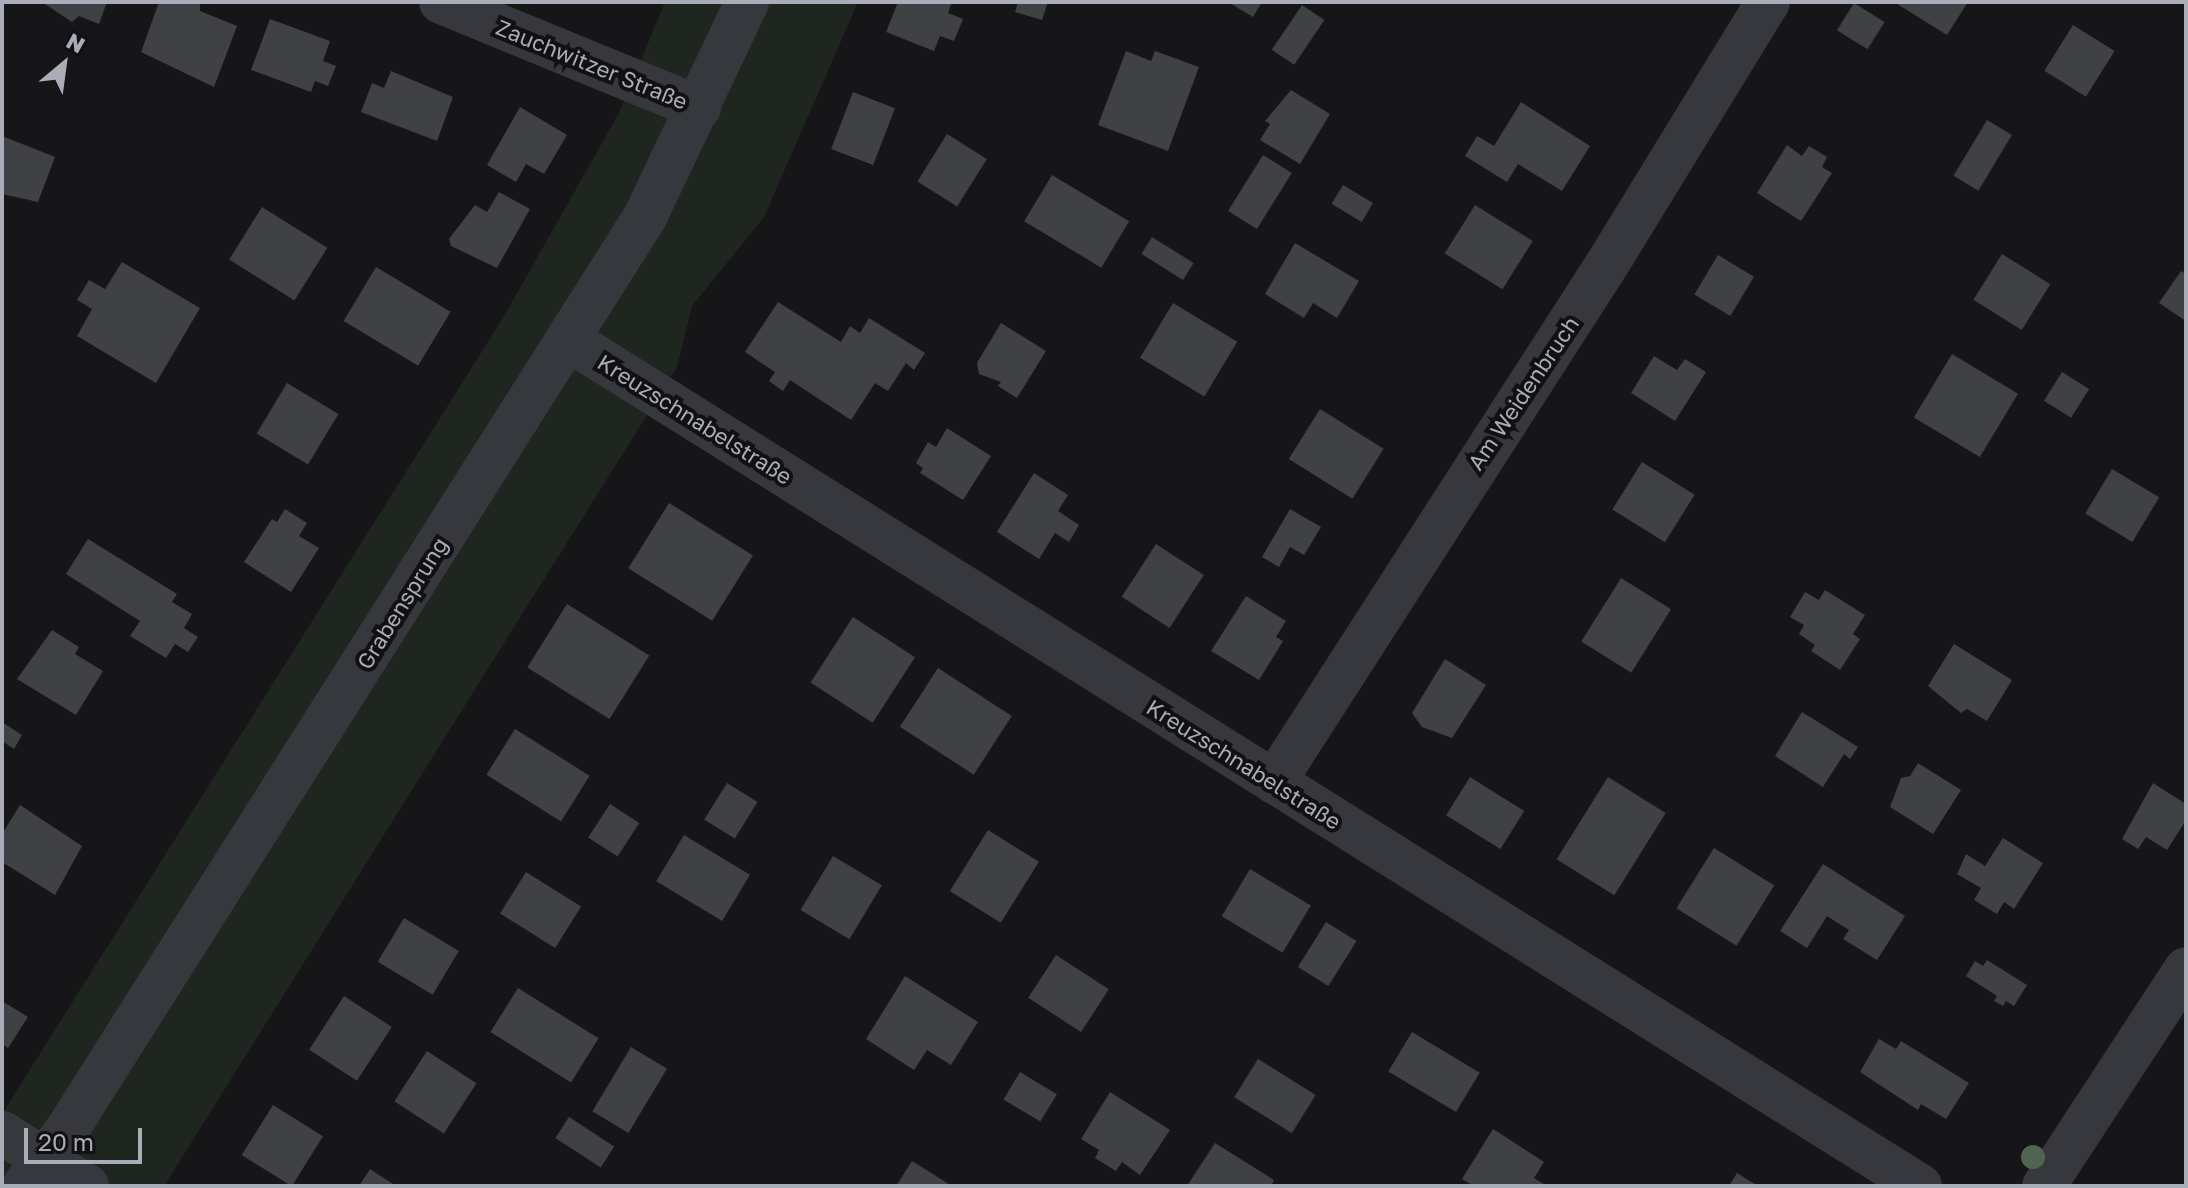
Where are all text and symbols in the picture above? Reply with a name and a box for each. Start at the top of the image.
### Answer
street label: Zauchwitzer Straße [492,14,692,114]
north arrow [24,24,104,104]
text: N [62,27,90,58]
street label: Am Weidenbruch [1462,311,1584,475]
street label: Kreuzschnabelstraße [593,348,797,490]
street label: Grabensprung [351,532,453,674]
street label: Kreuzschnabelstraße [1142,693,1346,835]
scale bar [28,1112,146,1162]
text: 20 m [38,1127,94,1156]

